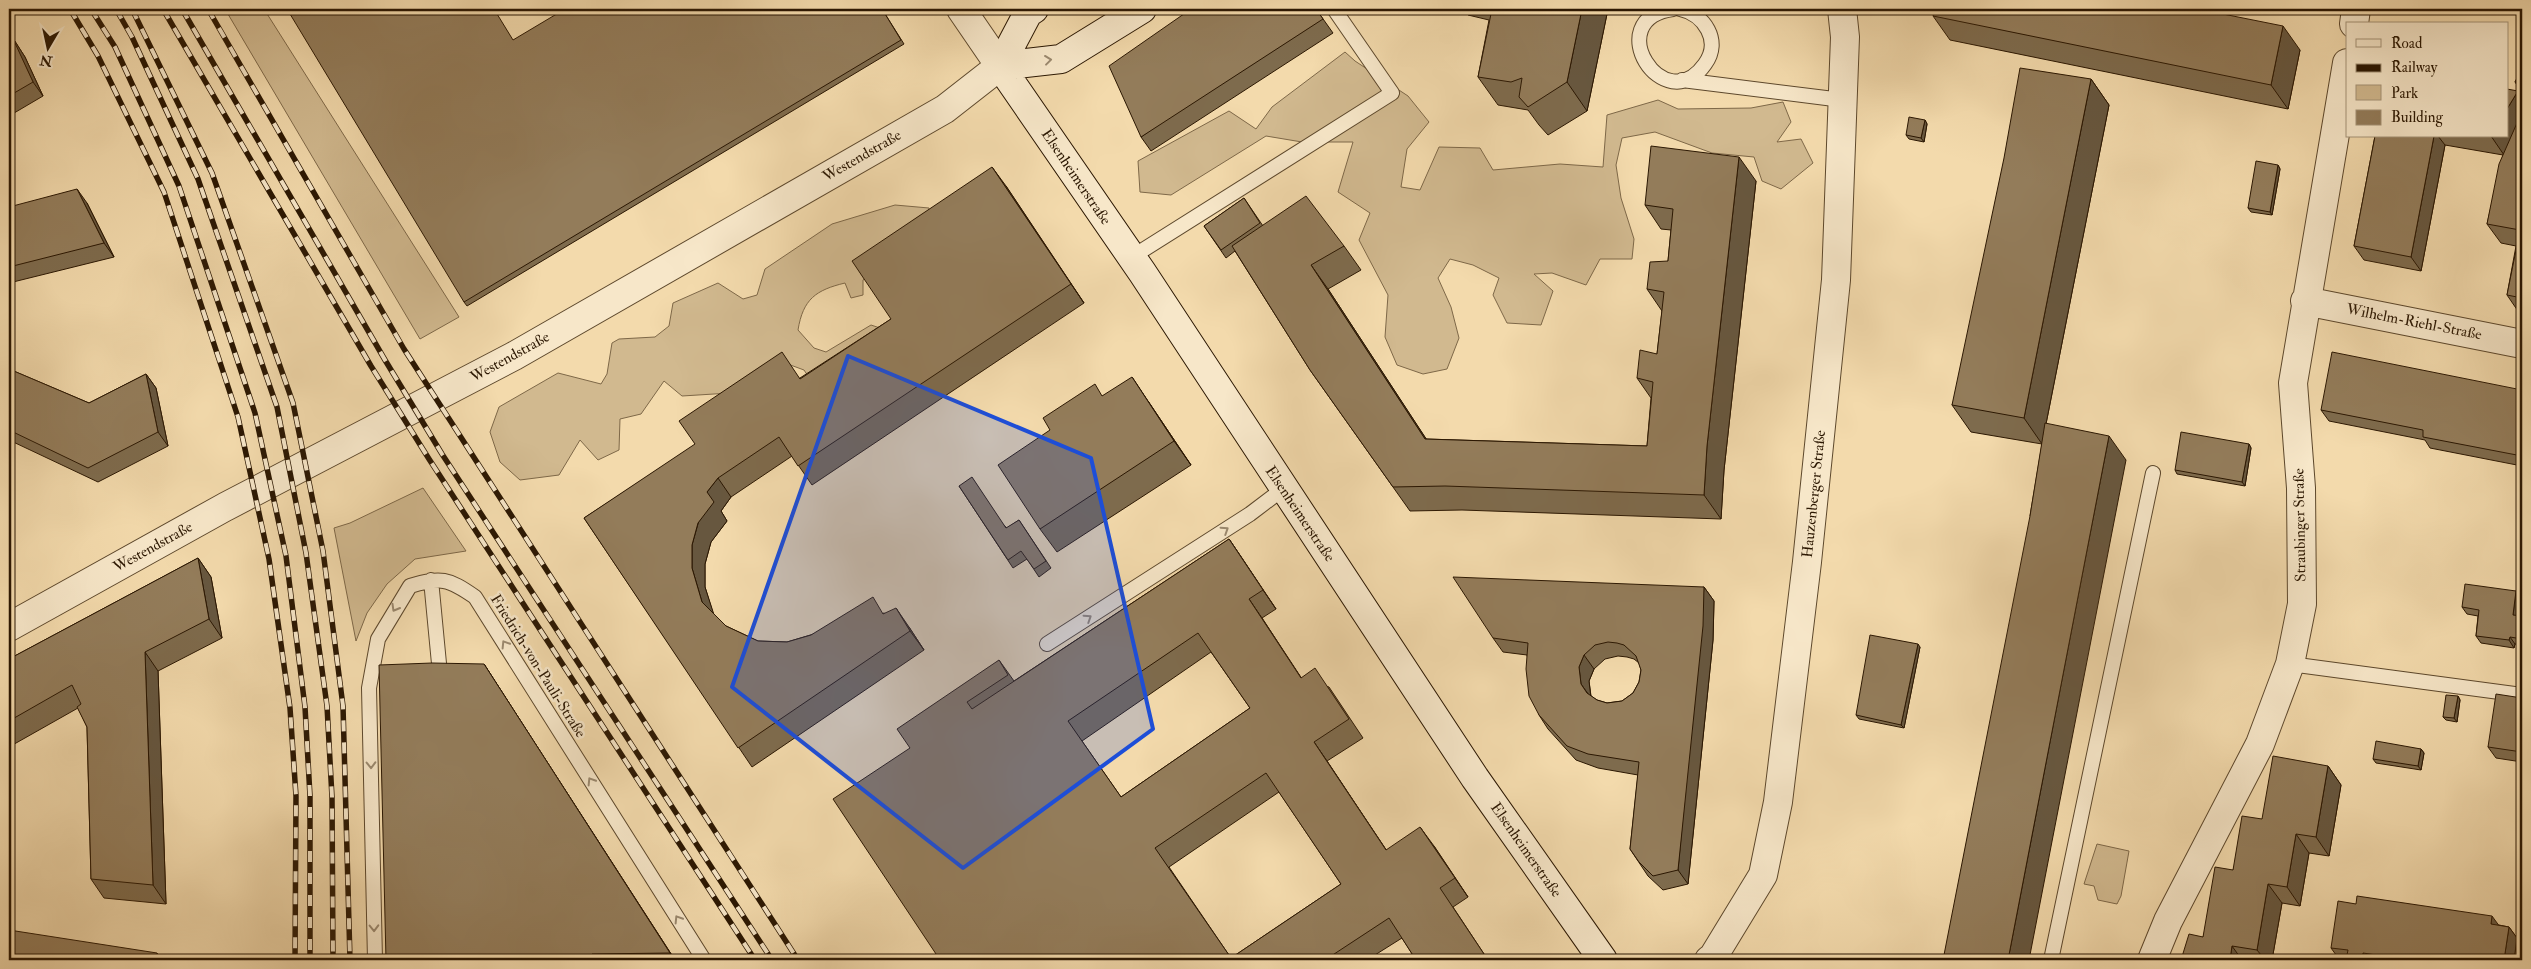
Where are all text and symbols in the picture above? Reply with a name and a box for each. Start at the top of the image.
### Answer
north arrow [22,22,72,72]
legend [2346,22,2508,138]
text: Road [2391,34,2423,53]
text: N [38,51,55,70]
one-way arrow [1044,56,1052,66]
text: Railway [2391,58,2438,77]
text: Park [2391,84,2418,103]
text: Building [2391,108,2443,127]
street label: Elsenheimerstraße [1037,125,1115,229]
street label: Westendstraße [818,126,905,187]
street label: Wilhelm-Riehl-Straße [2344,299,2483,344]
street label: Westendstraße [466,327,553,387]
street label: Hauzenberger Straße [1798,429,1830,559]
street label: Elsenheimerstraße [1261,462,1339,566]
street label: Straubinger Straße [2290,468,2310,582]
street label: Westendstraße [109,517,196,577]
one-way arrow [1219,527,1228,536]
street label: Friedrich-von-Pauli-Straße [486,591,590,741]
one-way arrow [391,603,401,612]
one-way arrow [1082,615,1092,624]
one-way arrow [501,640,511,649]
one-way arrow [365,762,376,770]
one-way arrow [588,778,598,787]
street label: Elsenheimerstraße [1486,799,1566,901]
one-way arrow [675,915,684,925]
one-way arrow [369,924,379,932]

